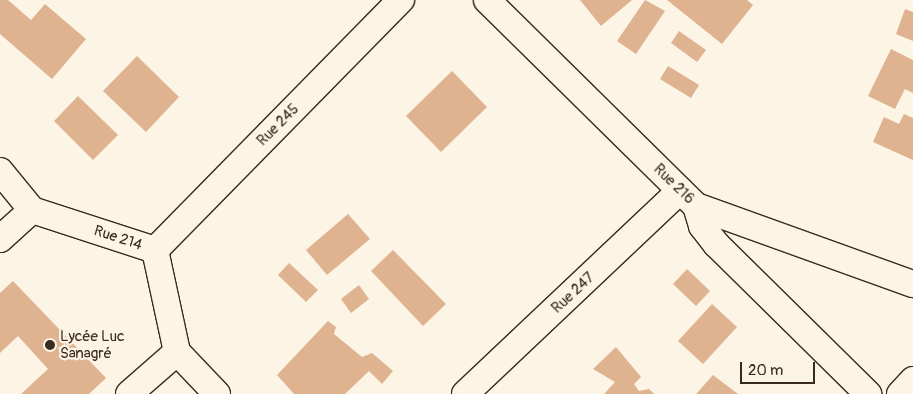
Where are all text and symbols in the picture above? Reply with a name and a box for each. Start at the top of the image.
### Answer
street label: Rue 245 [253,100,303,150]
street label: Rue 216 [650,160,698,208]
street label: Rue 214 [92,222,144,254]
street label: Rue 247 [548,269,598,317]
place label: Lycée Luc Sanagré [60,327,125,362]
marker: Lycée Luc Sanagré [44,339,56,351]
scale bar [743,352,818,384]
text: 20 m [748,361,783,380]

